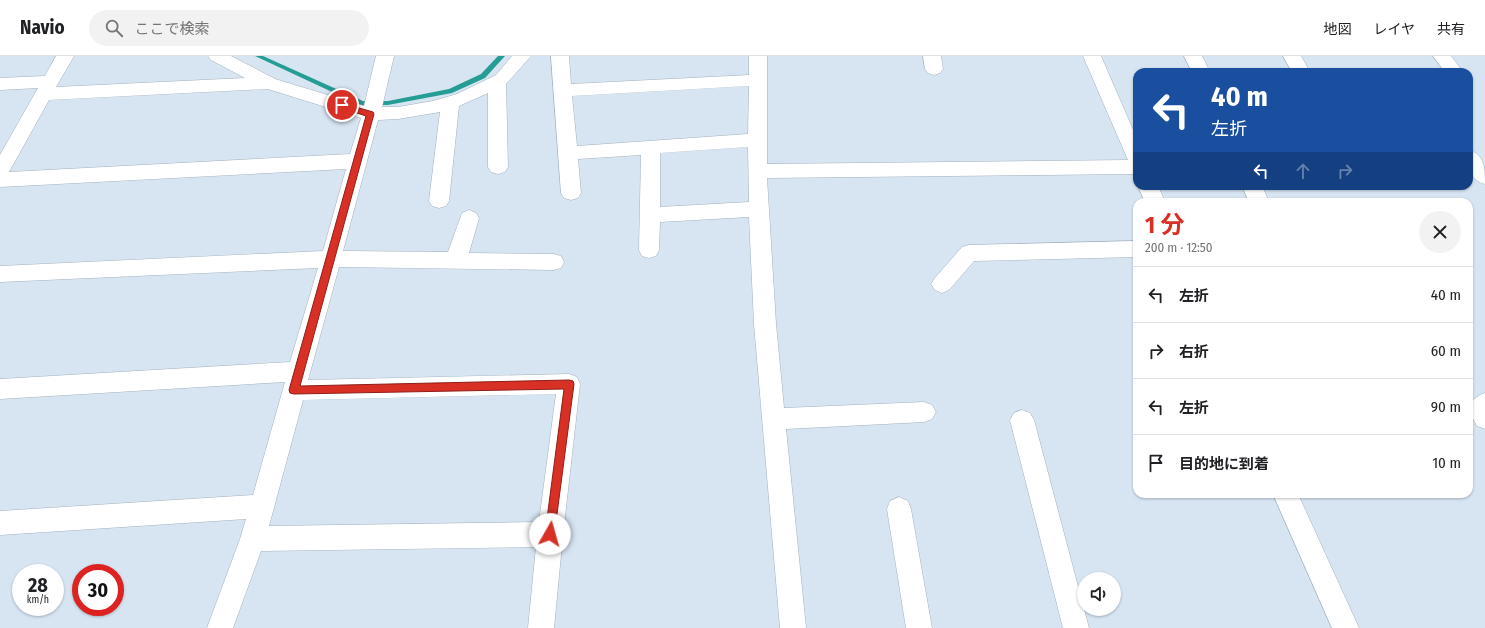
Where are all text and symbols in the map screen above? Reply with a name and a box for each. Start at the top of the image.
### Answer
search box [89,10,369,46]
text: Navio [20,16,65,39]
icon: search [103,17,125,39]
text: ここで検索 [135,20,210,38]
text: 地図 [1323,21,1351,38]
text: レイヤ [1373,21,1415,38]
text: 共有 [1437,21,1465,38]
text: 40 m [1211,80,1268,113]
icon: left [1145,84,1197,136]
pin [325,88,359,122]
icon: arrive [331,94,353,116]
text: 左折 [1211,118,1247,140]
icon: left [1250,160,1272,182]
icon: ahead [1292,160,1314,182]
icon: right [1334,160,1356,182]
text: 1 分 [1145,211,1184,239]
button: close [1419,211,1461,253]
text: 200 m · 12:50 [1145,240,1213,255]
icon: left [1145,284,1167,306]
text: 40 m [1431,286,1461,304]
text: 左折 [1179,287,1209,305]
icon: right [1145,340,1167,362]
text: 60 m [1431,342,1461,360]
text: 右折 [1179,343,1209,361]
icon: left [1145,396,1167,418]
text: 90 m [1431,398,1461,416]
text: 左折 [1179,399,1209,417]
icon: arrive [1145,452,1167,474]
text: 10 m [1432,454,1461,472]
text: 目的地に到着 [1179,455,1269,473]
position arrow [529,513,571,555]
speed limit sign: 30 [72,564,124,616]
map controls [1077,572,1121,616]
button: sound [1077,572,1121,616]
text: 28 [28,573,48,597]
text: km/h [27,594,49,606]

